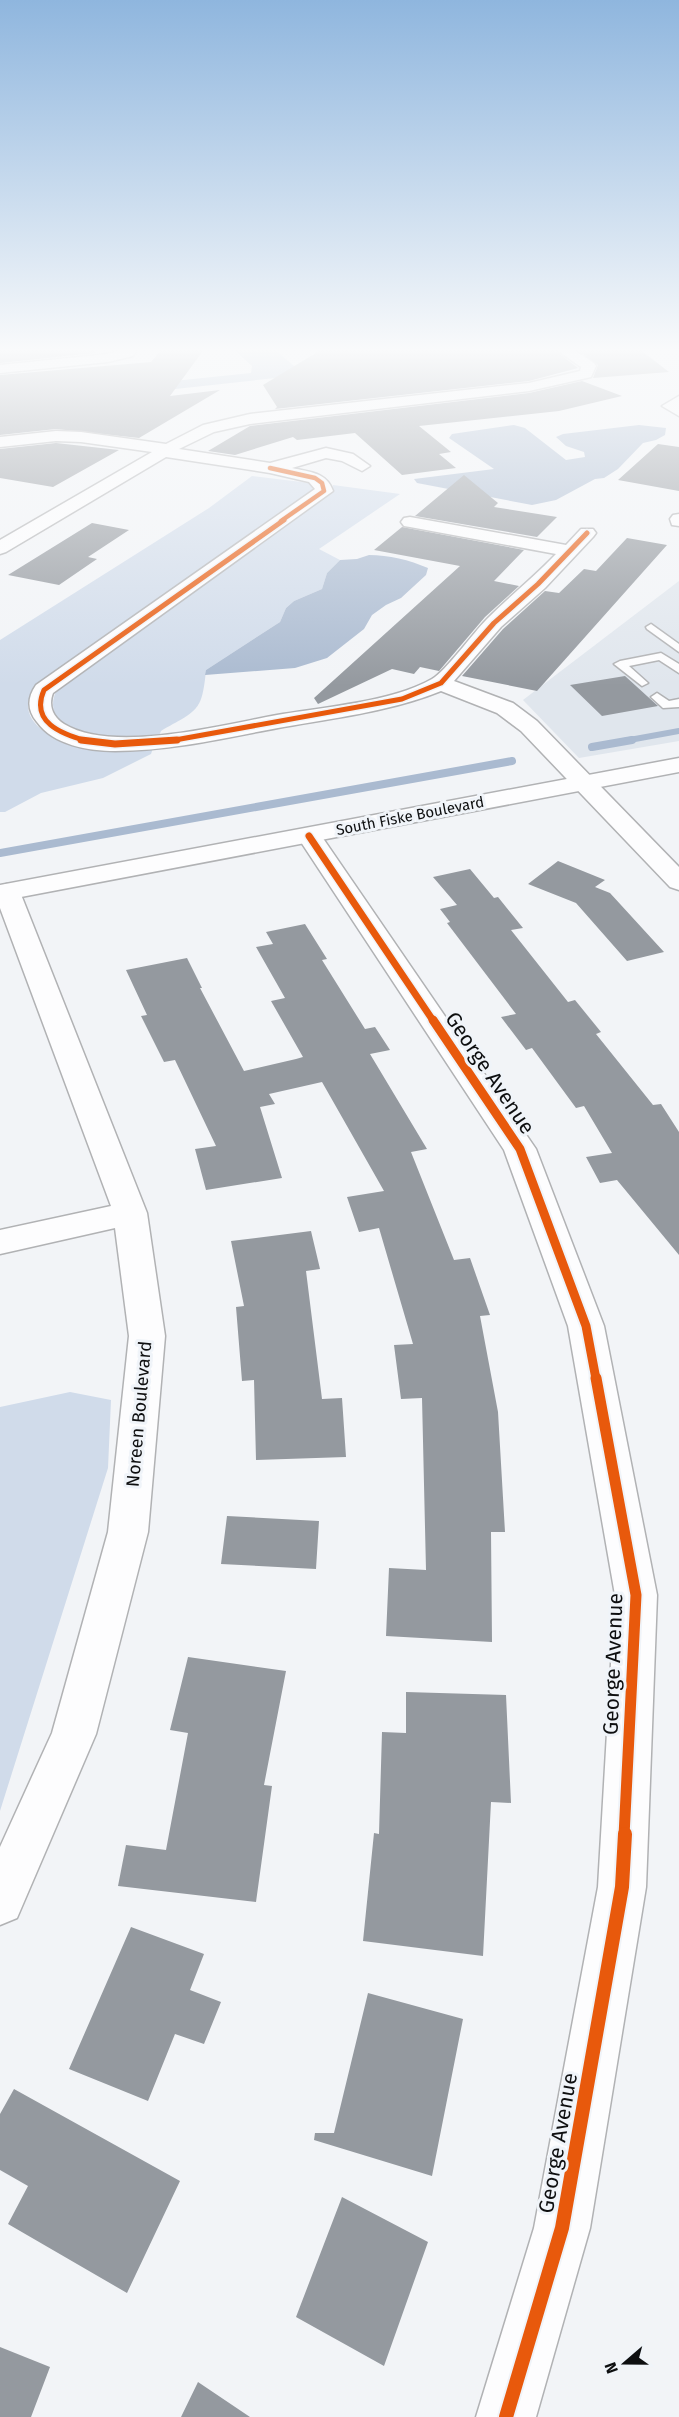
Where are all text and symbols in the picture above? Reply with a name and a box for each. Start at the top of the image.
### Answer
street label: South Fiske Boulevard [335,793,485,839]
street label: George Avenue [440,1007,540,1139]
street label: Noreen Boulevard [122,1340,156,1488]
street label: George Avenue [598,1593,628,1735]
street label: George Avenue [533,2071,583,2215]
north arrow [595,2333,655,2393]
text: N [601,2360,622,2376]

